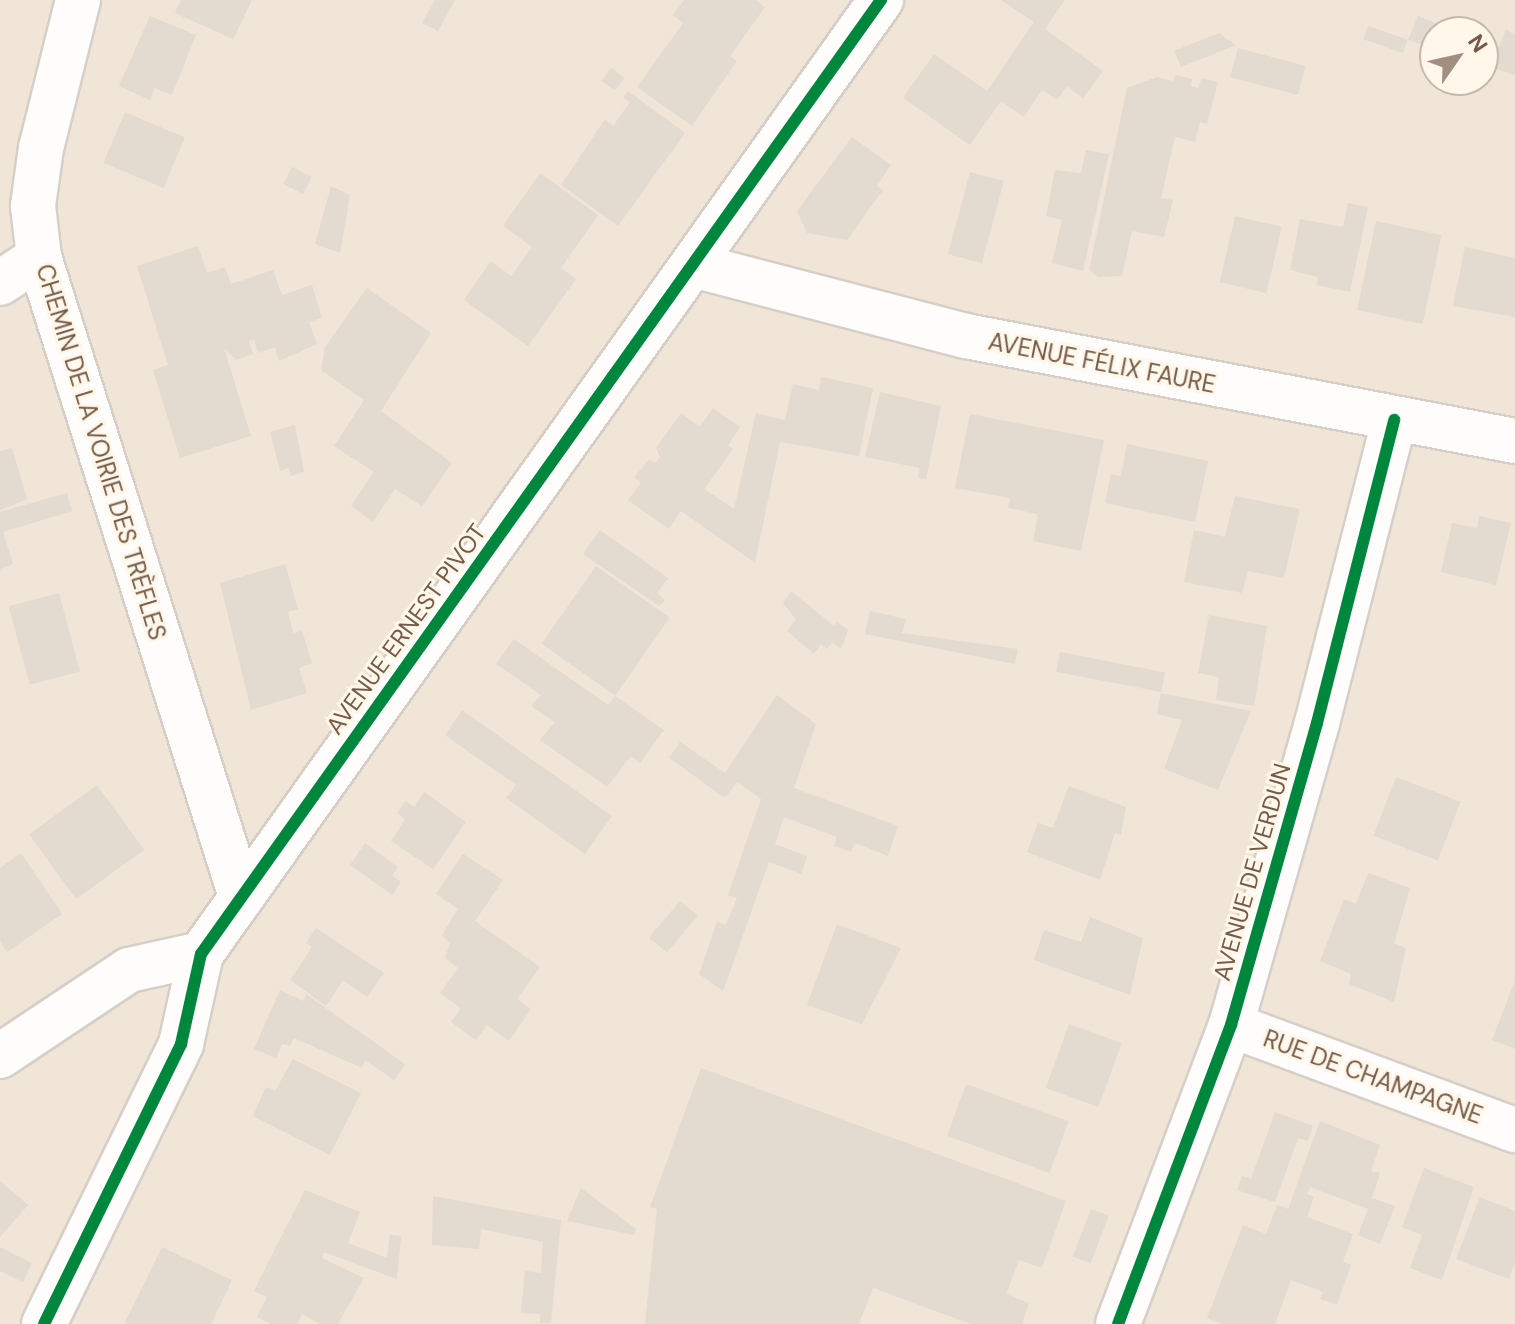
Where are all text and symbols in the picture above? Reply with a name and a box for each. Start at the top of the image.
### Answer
north arrow [1419,16,1499,96]
text: N [1461,29,1494,58]
street label: CHEMIN DE LA VOIRIE DES TRÈFLES [30,261,172,643]
street label: AVENUE FÉLIX FAURE [986,327,1218,399]
street label: AVENUE ERNEST PIVOT [320,518,492,740]
street label: AVENUE DE VERDUN [1207,760,1297,984]
street label: RUE DE CHAMPAGNE [1259,1024,1487,1130]

